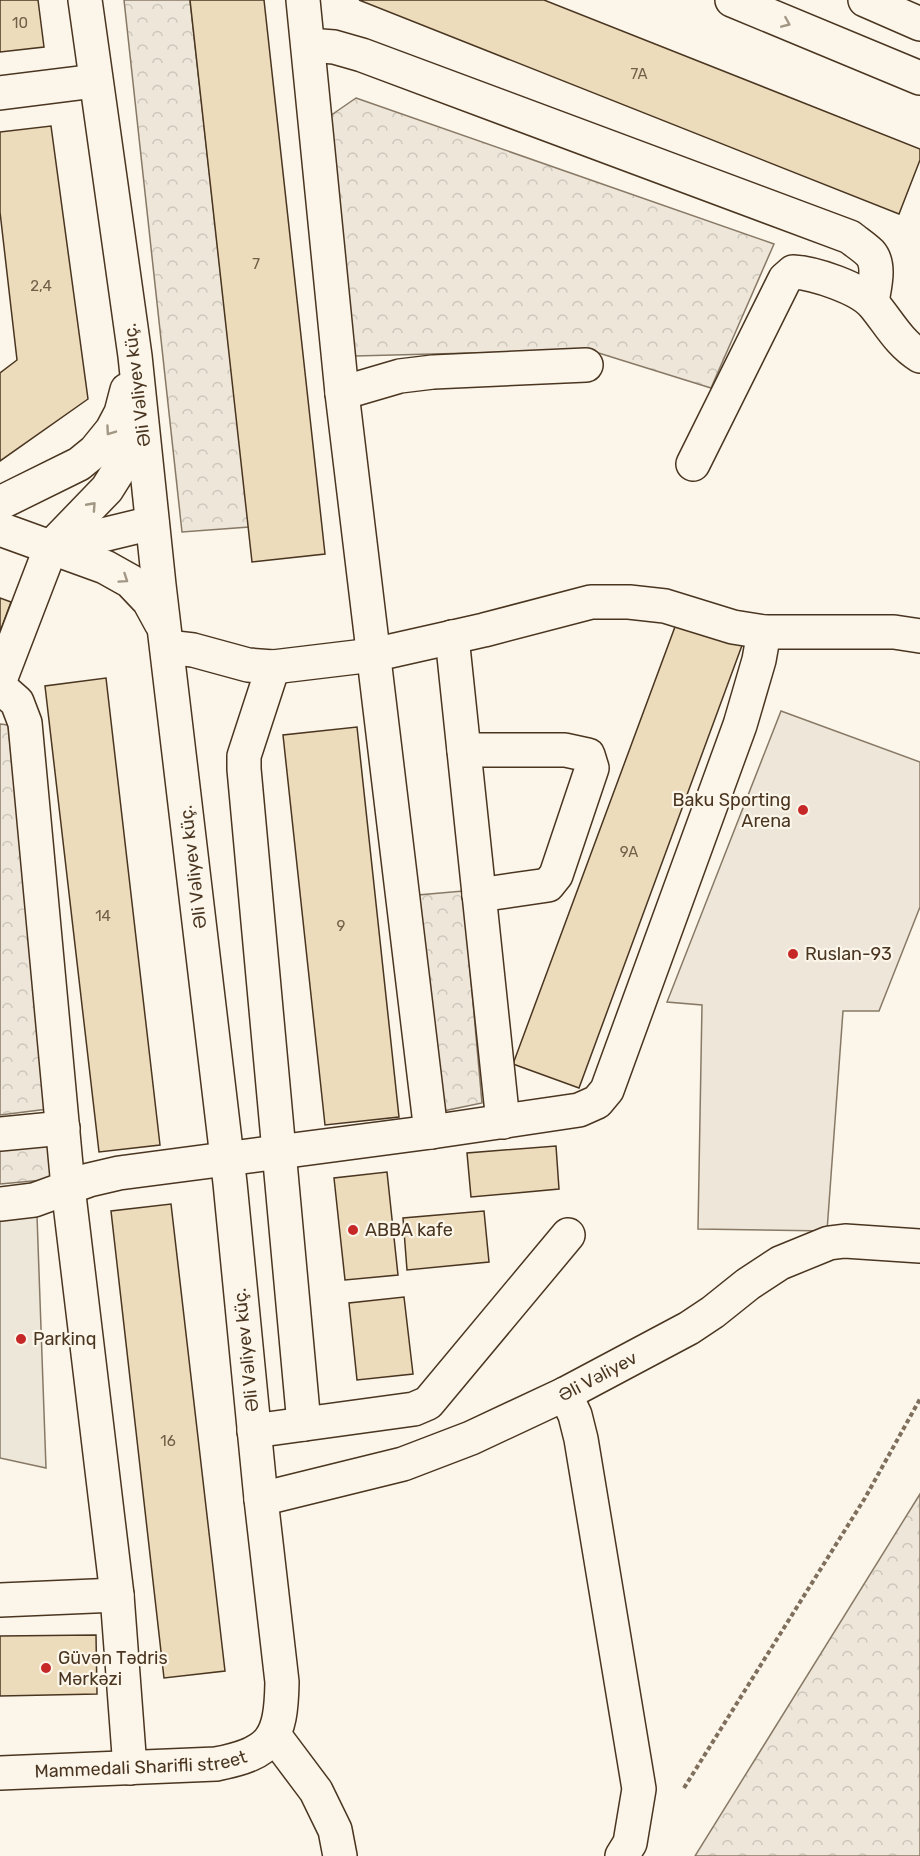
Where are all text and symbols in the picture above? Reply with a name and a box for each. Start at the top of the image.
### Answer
house number: 10 [12,14,28,32]
one-way arrow [780,16,791,28]
house number: 7A [631,65,648,83]
house number: 7 [252,255,260,273]
house number: 2,4 [30,277,52,295]
street label: Əli Vəliyev küç. [118,322,156,448]
one-way arrow [106,424,117,435]
one-way arrow [85,502,96,512]
one-way arrow [118,571,128,583]
place label: Baku Sporting Arena [672,789,791,832]
marker: Baku Sporting Arena [796,803,810,817]
street label: Əli Vəliyev küç. [174,804,212,930]
house number: 9A [620,843,638,861]
house number: 14 [95,907,111,925]
house number: 9 [337,917,346,935]
place label: Ruslan-93 [805,943,892,965]
marker: Ruslan-93 [786,947,800,961]
place label: ABBA kafe [365,1219,453,1241]
marker: ABBA kafe [346,1223,360,1237]
street label: Əli Vəliyev küç. [229,1287,263,1413]
place label: Parkinq [33,1328,96,1350]
marker: Parkinq [14,1332,28,1346]
street label: Əli Vəliyev [555,1347,641,1406]
house number: 16 [160,1432,176,1450]
place label: Güvәn Tәdris Mәrkәzi [58,1647,168,1690]
marker: Güvәn Tәdris Mәrkәzi [39,1661,53,1675]
street label: Mammedali Sharifli street [34,1746,250,1783]

